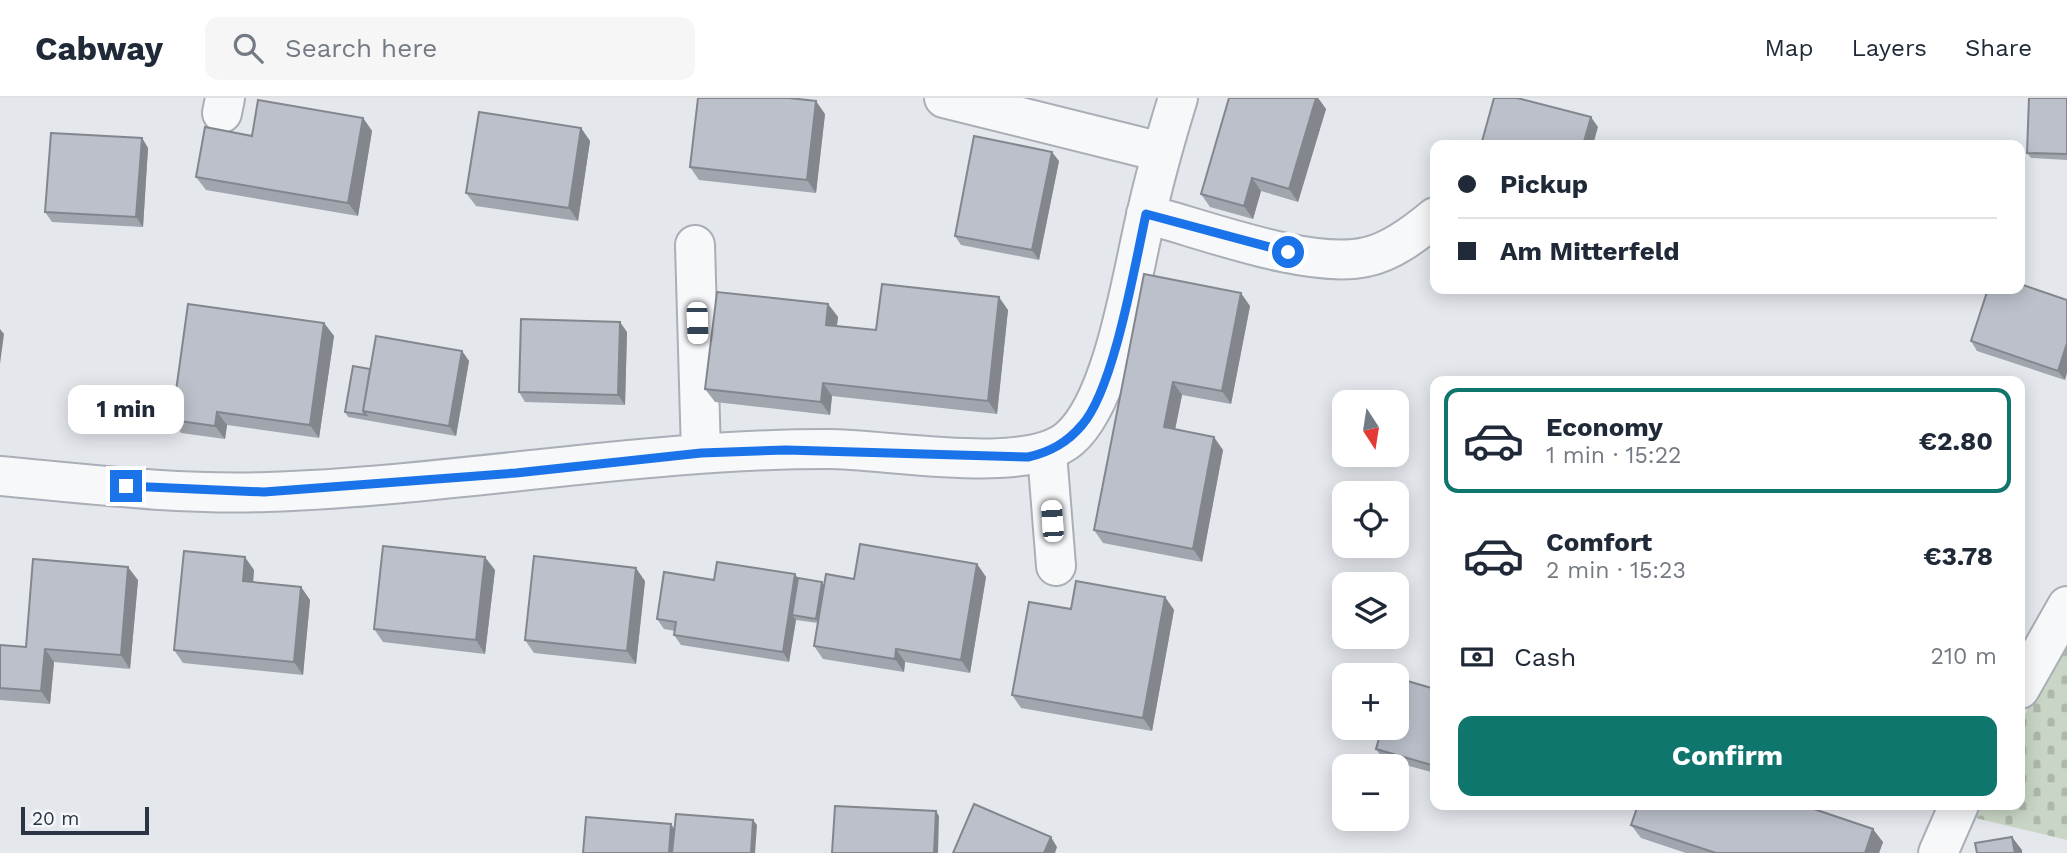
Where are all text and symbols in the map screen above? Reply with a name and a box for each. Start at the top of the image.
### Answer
search box [205,17,695,80]
text: Cabway [35,29,163,68]
icon: search [229,29,267,67]
text: Search here [285,33,437,63]
text: Map [1765,34,1813,62]
text: Layers [1851,34,1927,62]
text: Share [1965,34,2032,62]
text: Pickup [1500,169,1588,199]
route start [1272,236,1304,268]
text: Am Mitterfeld [1500,236,1680,266]
car [686,302,709,344]
callout: 1 min [68,384,184,434]
north arrow [1332,390,1409,467]
map controls [1332,390,1409,831]
text: 1 min [96,396,156,423]
icon: car [1462,409,1525,472]
text: Economy [1546,412,1663,442]
text: €2.80 [1919,426,1993,456]
text: 1 min · 15:22 [1546,442,1682,469]
route end [110,470,142,502]
button: locate [1332,481,1409,558]
car [1041,499,1064,543]
icon: car [1462,524,1525,587]
text: Comfort [1546,527,1652,557]
text: €3.78 [1923,541,1993,571]
text: 2 min · 15:23 [1546,557,1686,584]
button: layers [1332,572,1409,649]
icon: cash [1458,638,1496,676]
text: Cash [1514,642,1576,672]
text: 210 m [1931,643,1997,670]
button: + [1332,663,1409,740]
button: Confirm [1458,716,1997,796]
button: − [1332,754,1409,831]
scale bar [21,804,149,836]
text: 20 m [32,807,79,830]

